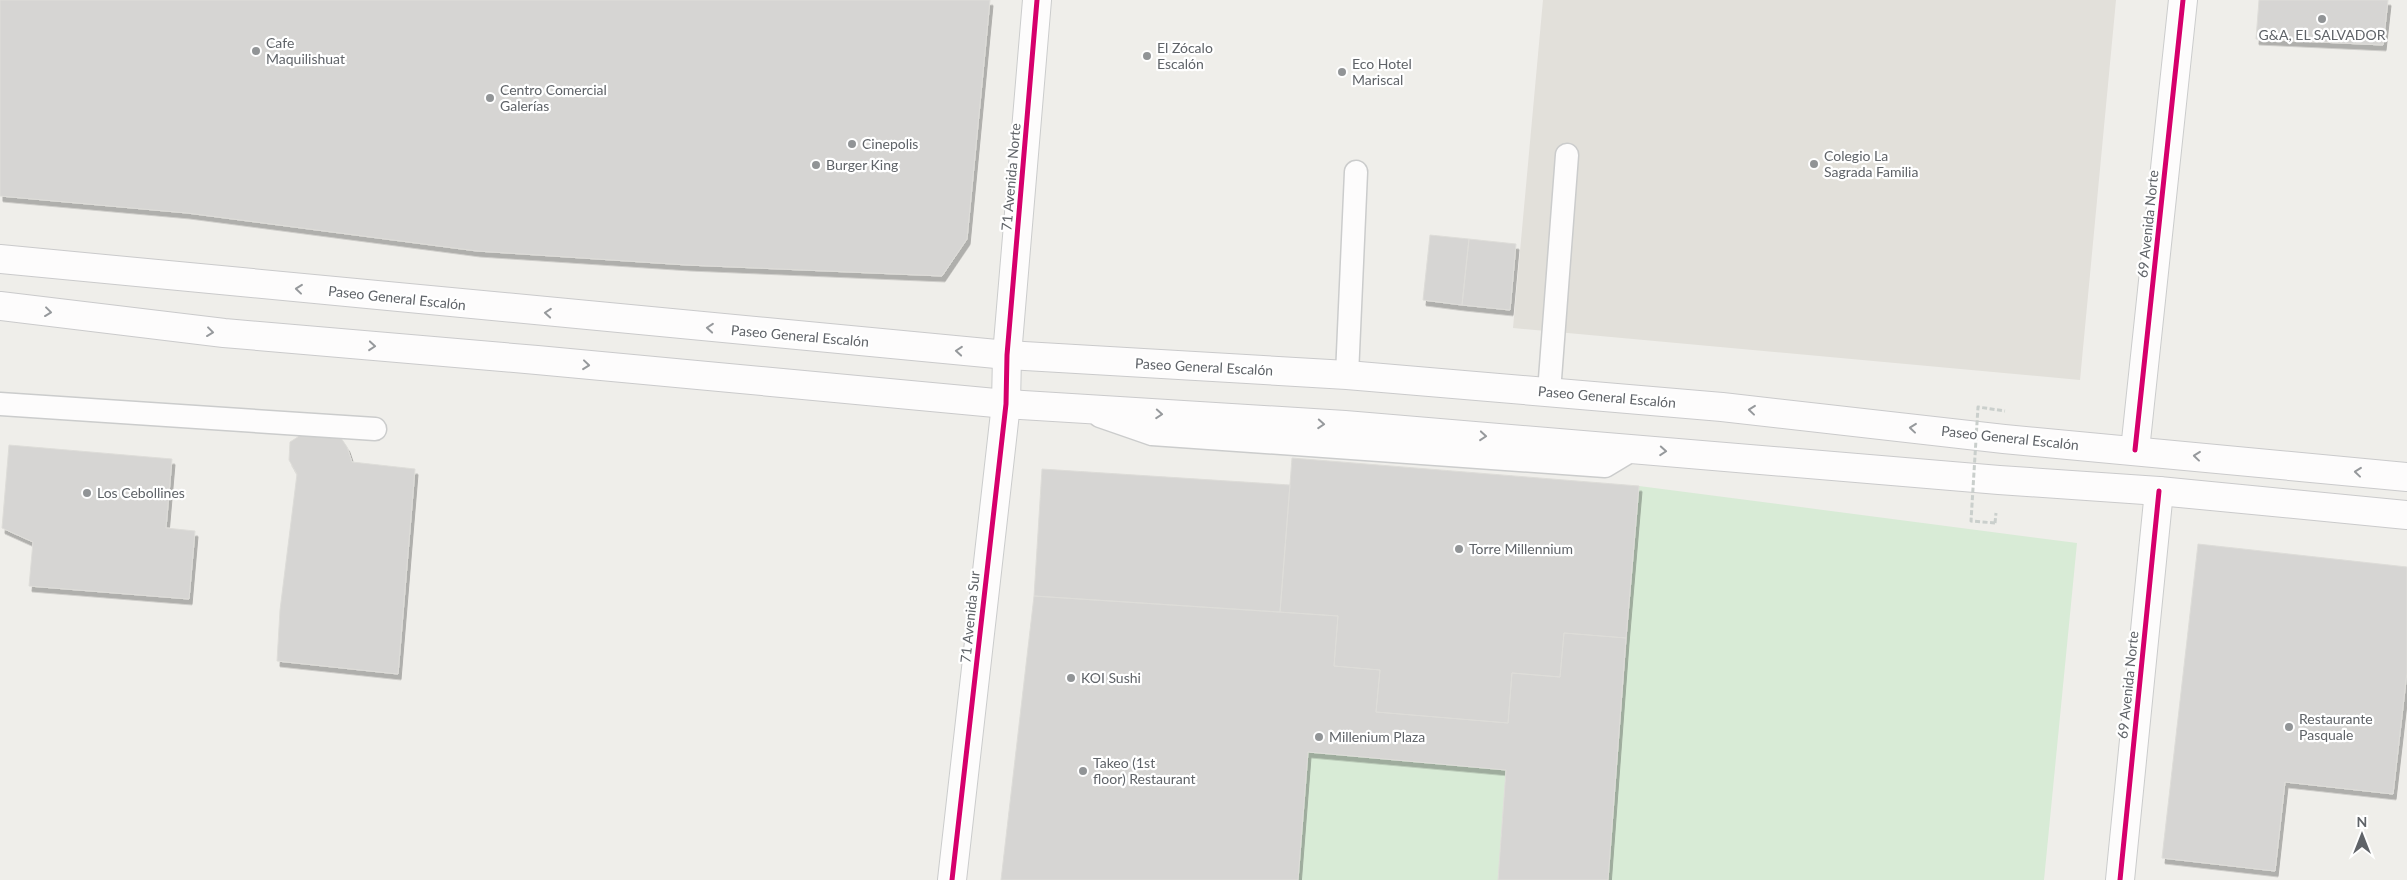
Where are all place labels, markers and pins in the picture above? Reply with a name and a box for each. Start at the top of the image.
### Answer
marker: G&A, EL SALVADOR [2316,13,2328,25]
place label: G&A, EL SALVADOR [2259,26,2386,43]
place label: Cafe Maquilishuat [266,34,345,67]
place label: El Zócalo Escalón [1157,39,1213,72]
marker: Cafe Maquilishuat [250,45,262,57]
marker: El Zócalo Escalón [1141,50,1153,62]
place label: Eco Hotel Mariscal [1352,55,1412,88]
marker: Eco Hotel Mariscal [1336,66,1348,78]
place label: Centro Comercial Galerías [500,81,607,114]
marker: Centro Comercial Galerías [484,92,496,104]
place label: Cinepolis [862,135,918,152]
marker: Cinepolis [846,138,858,150]
place label: Colegio La Sagrada Familia [1824,147,1918,180]
place label: Burger King [826,156,898,173]
marker: Colegio La Sagrada Familia [1808,158,1820,170]
marker: Burger King [810,159,822,171]
place label: Los Cebollines [97,484,185,501]
marker: Los Cebollines [81,487,93,499]
place label: Torre Millennium [1469,540,1573,557]
marker: Torre Millennium [1453,543,1465,555]
place label: KOI Sushi [1081,669,1141,686]
marker: KOI Sushi [1065,672,1077,684]
place label: Restaurante Pasquale [2299,710,2373,743]
marker: Restaurante Pasquale [2283,721,2295,733]
place label: Millenium Plaza [1329,728,1425,745]
marker: Millenium Plaza [1313,731,1325,743]
place label: Takeo (1st floor) Restaurant [1093,754,1196,787]
marker: Takeo (1st floor) Restaurant [1077,765,1089,777]

